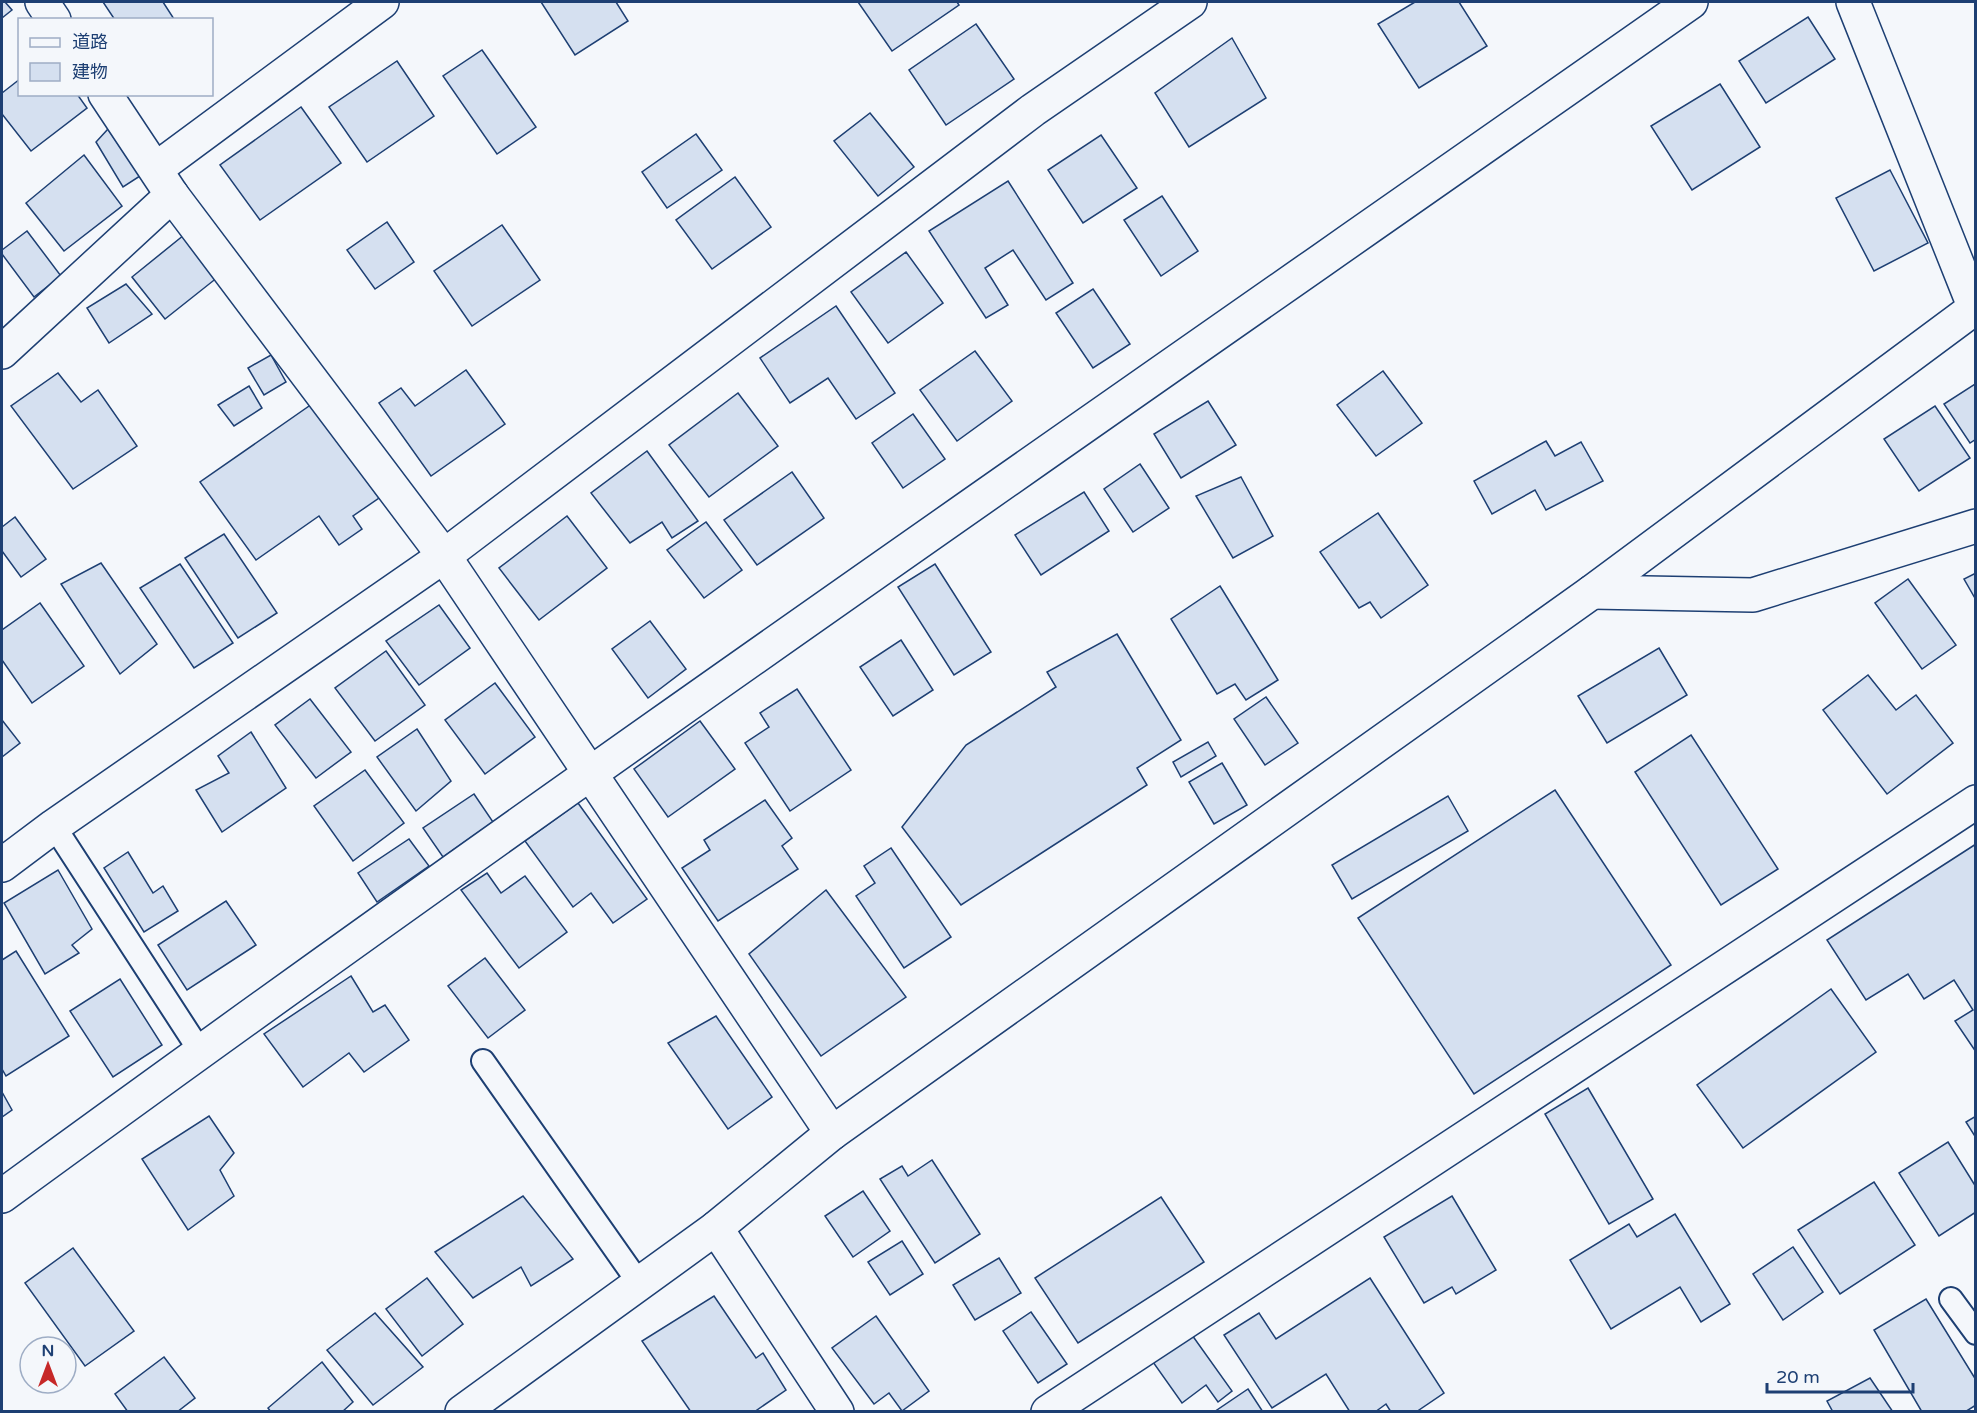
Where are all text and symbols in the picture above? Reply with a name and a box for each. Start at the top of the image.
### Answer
legend [18,18,213,96]
text: 道路 [72,31,108,53]
text: 建物 [72,61,108,83]
north arrow [18,1335,78,1395]
text: N [42,1341,54,1361]
scale bar [1767,1356,1912,1394]
text: 20 m [1776,1366,1820,1388]

